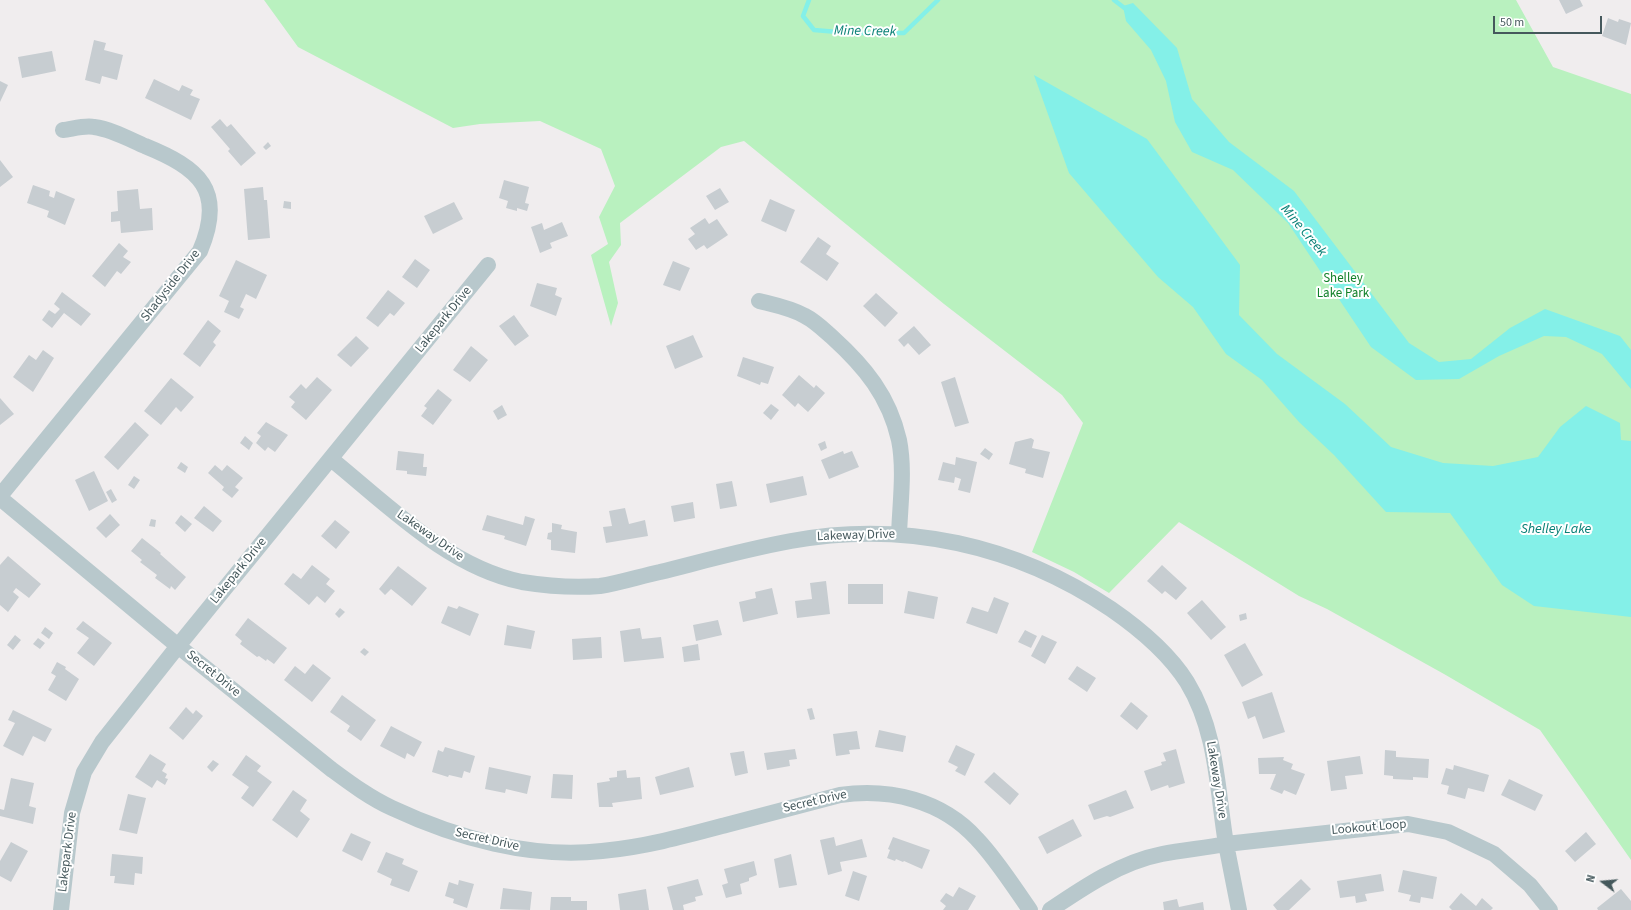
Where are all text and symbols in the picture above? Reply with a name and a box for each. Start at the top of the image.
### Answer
scale bar [1495,8,1604,34]
text: 50 m [1500,14,1524,31]
water label: Mine Creek [834,23,896,41]
water label: Mine Creek [1276,202,1330,260]
street label: Shadyside Drive [138,247,204,325]
park label: Shelley Lake Park [1317,271,1369,302]
street label: Lakepark Drive [413,284,475,356]
street label: Lakeway Drive [393,507,467,565]
water label: Shelley Lake [1521,522,1591,538]
street label: Lakeway Drive [817,527,895,545]
street label: Lakepark Drive [208,535,270,607]
street label: Secret Drive [183,647,243,701]
street label: Lakeway Drive [1202,740,1230,820]
street label: Secret Drive [781,787,849,817]
street label: Lakepark Drive [55,811,81,893]
street label: Lookout Loop [1331,817,1407,839]
street label: Secret Drive [453,825,521,855]
north arrow [1583,862,1623,902]
text: N [1583,873,1599,884]

